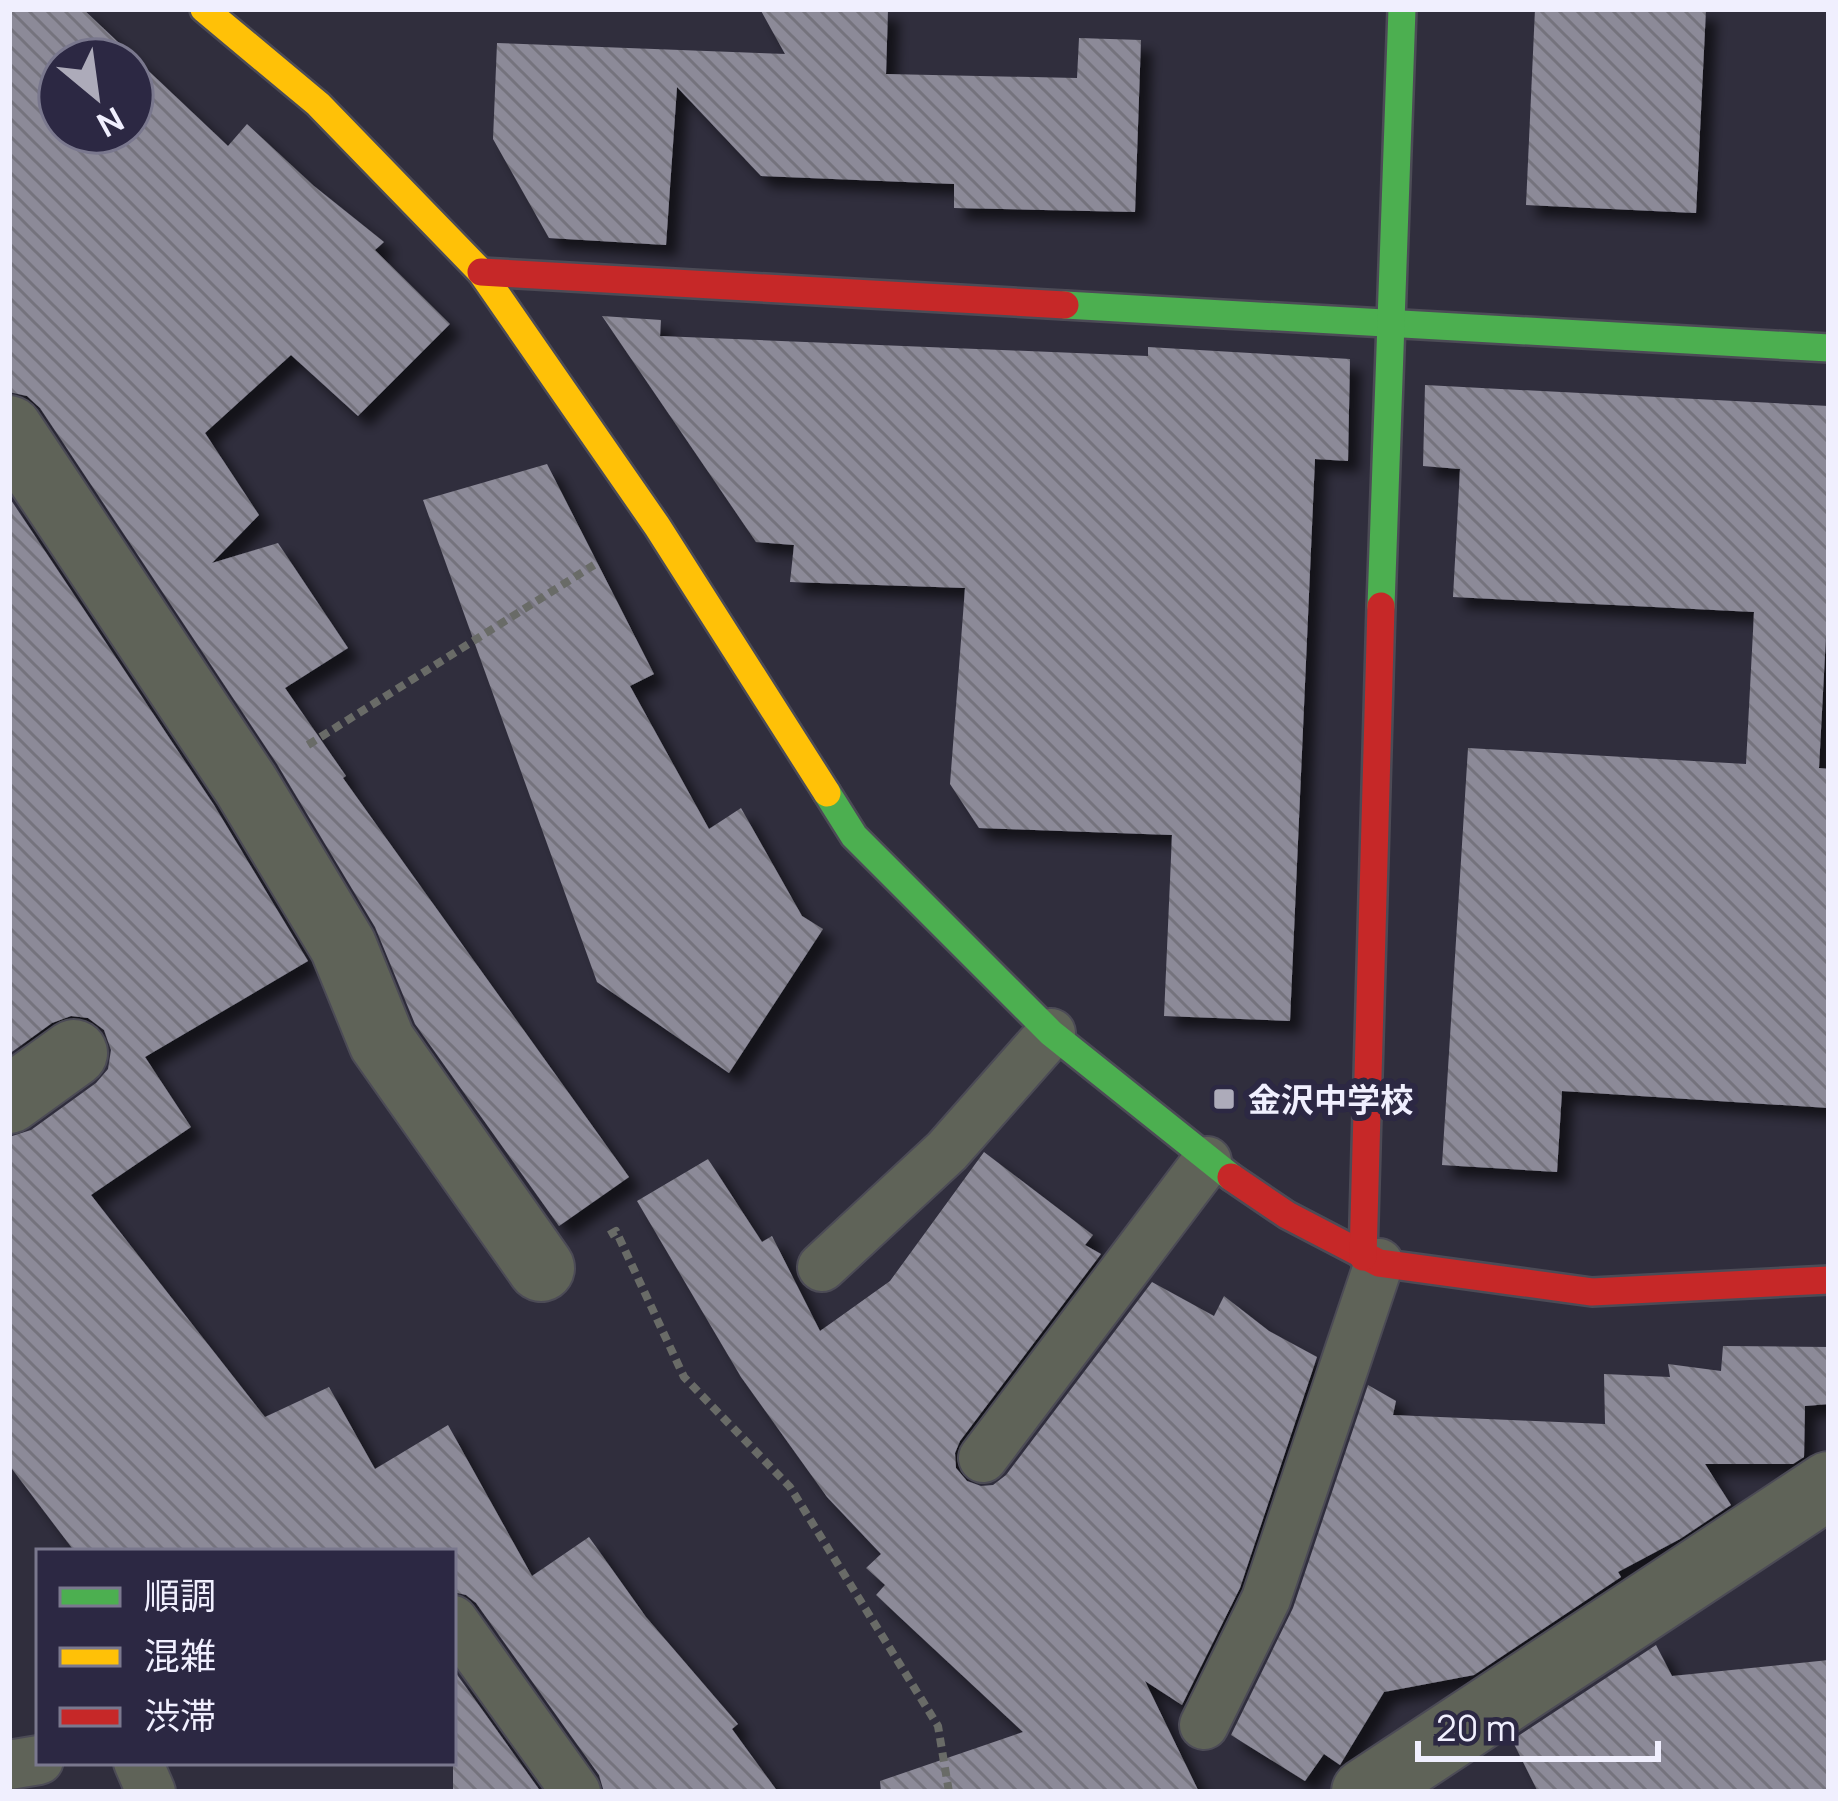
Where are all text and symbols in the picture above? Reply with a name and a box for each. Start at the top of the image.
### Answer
north arrow [36,36,156,156]
text: N [90,97,132,148]
place label: 金沢中学校 [1248,1077,1413,1122]
marker: 金沢中学校 [1211,1086,1237,1112]
legend [36,1549,456,1765]
text: 順調 [144,1571,216,1620]
text: 混雑 [144,1631,216,1680]
scale bar [1418,1687,1658,1761]
text: 渋滞 [144,1691,216,1740]
text: 20 m [1436,1703,1516,1752]

